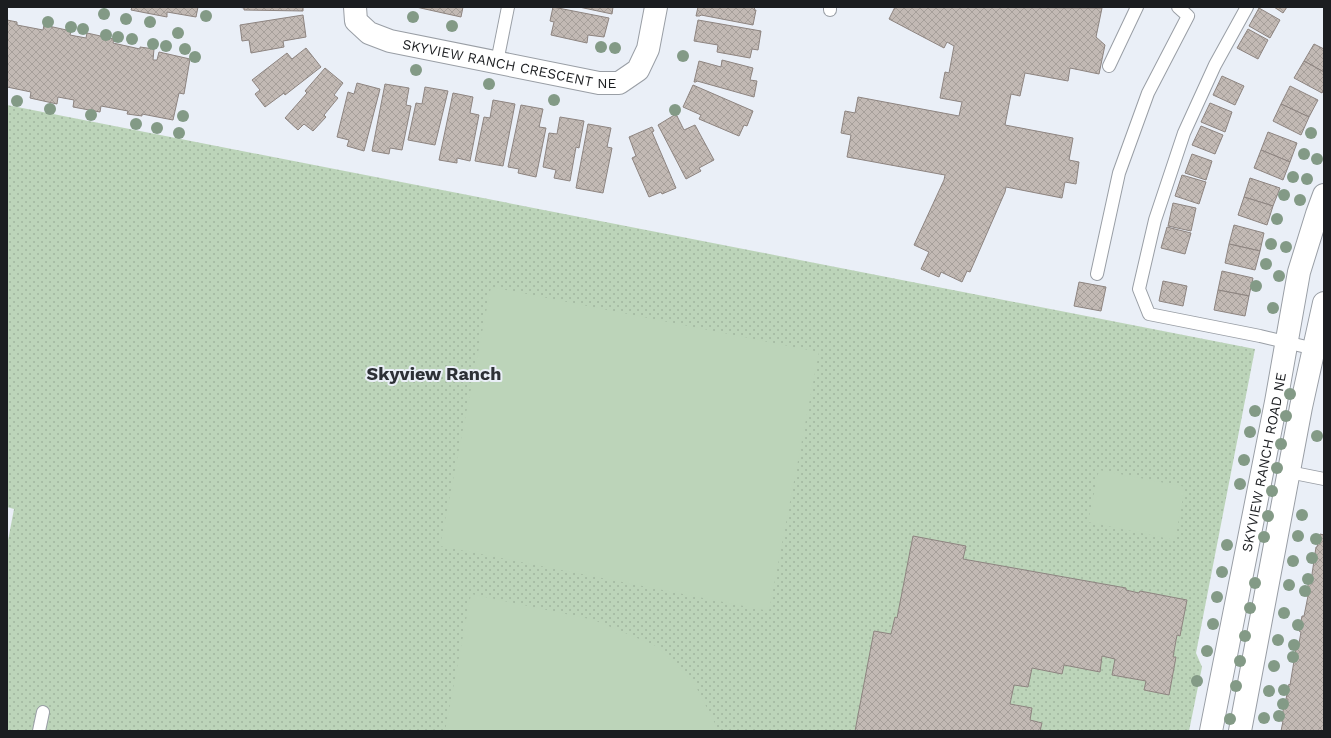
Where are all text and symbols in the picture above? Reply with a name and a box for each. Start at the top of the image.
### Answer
street label: SKYVIEW RANCH CRESCENT NE [401,36,616,91]
district label: Skyview Ranch [367,363,501,384]
street label: SKYVIEW RANCH ROAD NE [1239,371,1289,553]

